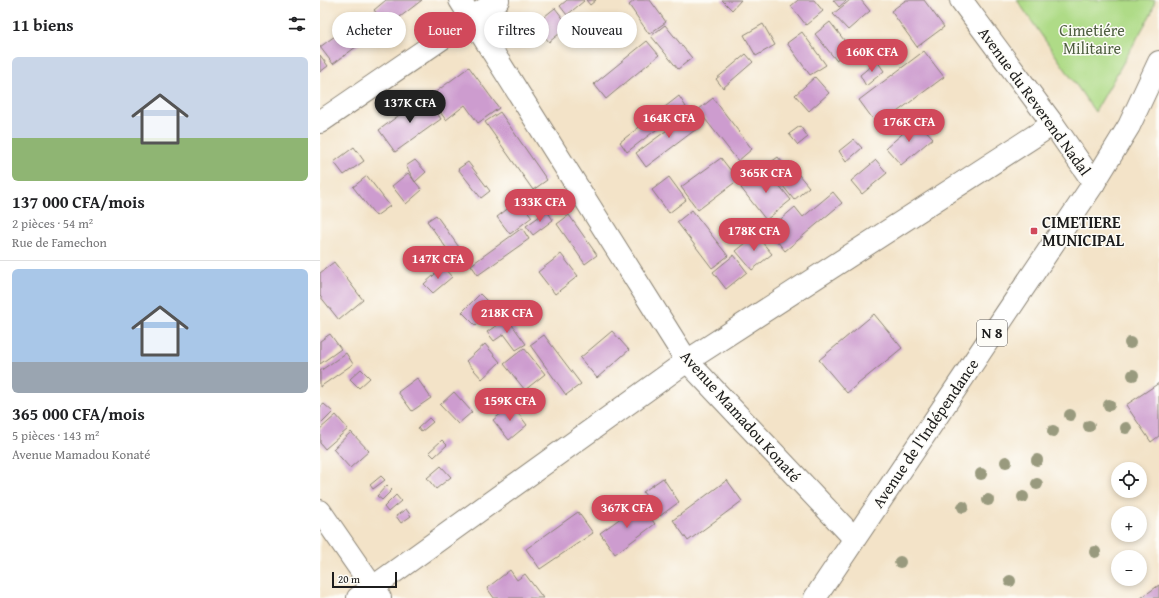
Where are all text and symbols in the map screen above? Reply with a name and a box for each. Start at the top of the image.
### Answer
text: 11 biens [12,12,74,37]
chip: Acheter [332,12,406,48]
chip: Louer [414,12,476,48]
chip: Filtres [484,12,549,48]
chip: Nouveau [557,12,637,48]
icon: filters [286,13,308,35]
park label: Cimetiére Militaire [1059,18,1125,60]
street label: Avenue du Reverend Nadal [973,22,1098,181]
pin: 160K CFA [831,39,913,73]
text: 160K CFA [846,42,898,61]
icon: home [124,83,196,155]
pin: 137K CFA [369,90,451,124]
text: 137K CFA [384,93,436,112]
pin: 164K CFA [628,105,710,139]
text: 164K CFA [643,108,695,127]
pin: 176K CFA [868,109,950,143]
text: 176K CFA [883,112,935,131]
pin: 365K CFA [725,160,807,194]
text: 365K CFA [740,163,792,182]
text: 137 000 CFA/mois [12,189,145,214]
pin: 133K CFA [499,189,581,223]
text: 133K CFA [514,192,566,211]
place label: CIMETIERE MUNICIPAL [1042,210,1125,252]
text: 2 pièces · 54 m² [12,214,93,233]
pin: 178K CFA [713,218,795,252]
text: 178K CFA [728,221,780,240]
marker: CIMETIERE MUNICIPAL [1029,226,1039,236]
text: Rue de Famechon [12,233,107,252]
pin: 147K CFA [397,246,479,280]
text: 147K CFA [412,249,464,268]
icon: home [124,295,196,367]
pin: 218K CFA [466,300,548,334]
text: 218K CFA [481,303,533,322]
road number: N 8 [977,320,1007,346]
street label: Avenue Mamadou Konaté [675,345,807,487]
street label: Avenue de l'Indépendance [866,353,984,513]
pin: 159K CFA [469,388,551,422]
text: 159K CFA [484,391,536,410]
text: 365 000 CFA/mois [12,401,145,426]
text: 5 pièces · 143 m² [12,426,99,445]
text: Avenue Mamadou Konaté [12,445,150,464]
map controls [1111,462,1147,586]
button: locate [1111,462,1147,498]
pin: 367K CFA [586,495,668,529]
text: 367K CFA [601,498,653,517]
button: + [1111,506,1147,542]
button: − [1111,550,1147,586]
scale bar [332,570,397,589]
text: 20 m [338,571,360,587]

